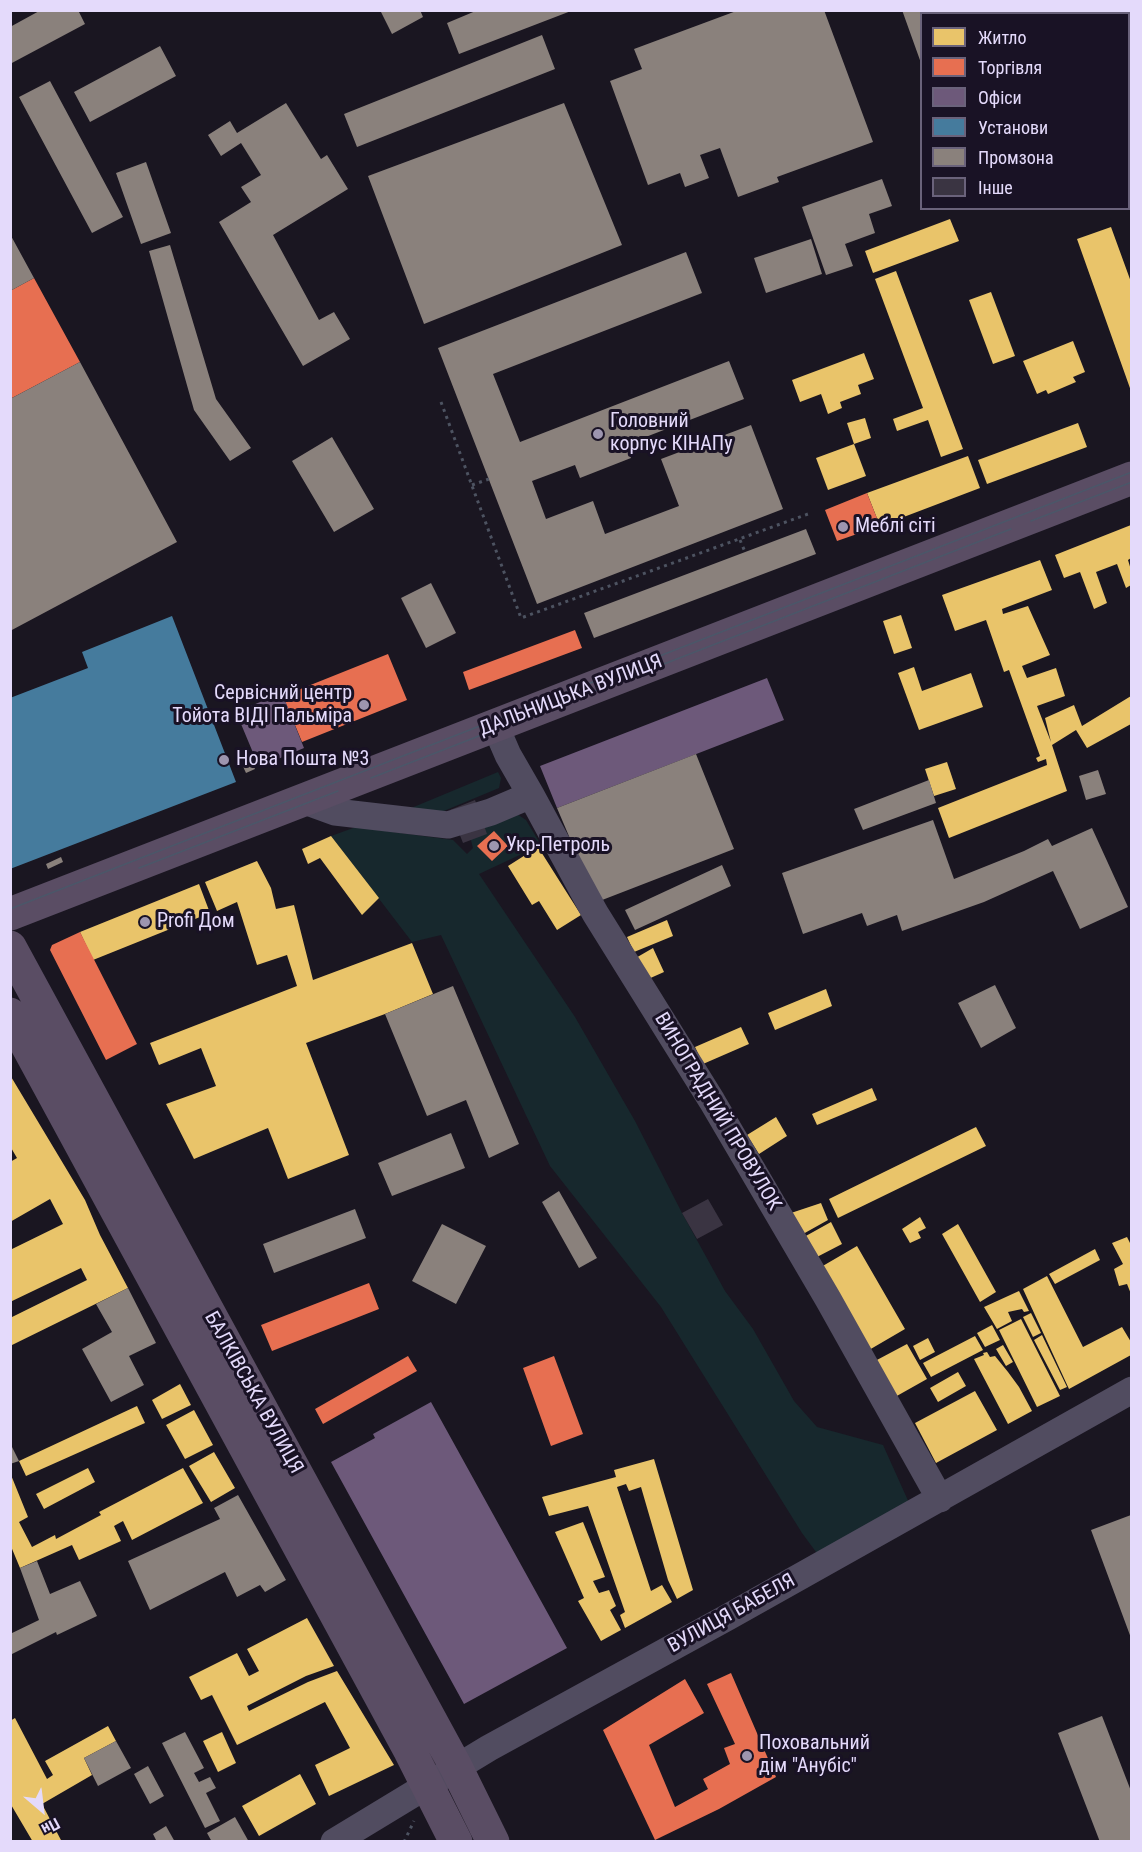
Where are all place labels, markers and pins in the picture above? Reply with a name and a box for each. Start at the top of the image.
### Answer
place label: Головний корпус КІНАПу [610,410,733,457]
marker: Головний корпус КІНАПу [591,427,605,441]
place label: Меблі сіті [855,515,935,539]
marker: Меблі сіті [836,520,850,534]
place label: Сервісний центр Тойота ВІДІ Пальміра [172,682,352,729]
marker: Сервісний центр Тойота ВІДІ Пальміра [357,698,371,712]
place label: Нова Пошта №3 [236,748,369,772]
marker: Нова Пошта №3 [217,753,231,767]
place label: Укр-Петроль [506,834,610,858]
marker: Укр-Петроль [487,839,501,853]
place label: Profi Дом [157,910,235,934]
marker: Profi Дом [138,915,152,929]
place label: Поховальний дім "Анубіс" [759,1732,870,1779]
marker: Поховальний дім "Анубіс" [740,1749,754,1763]

